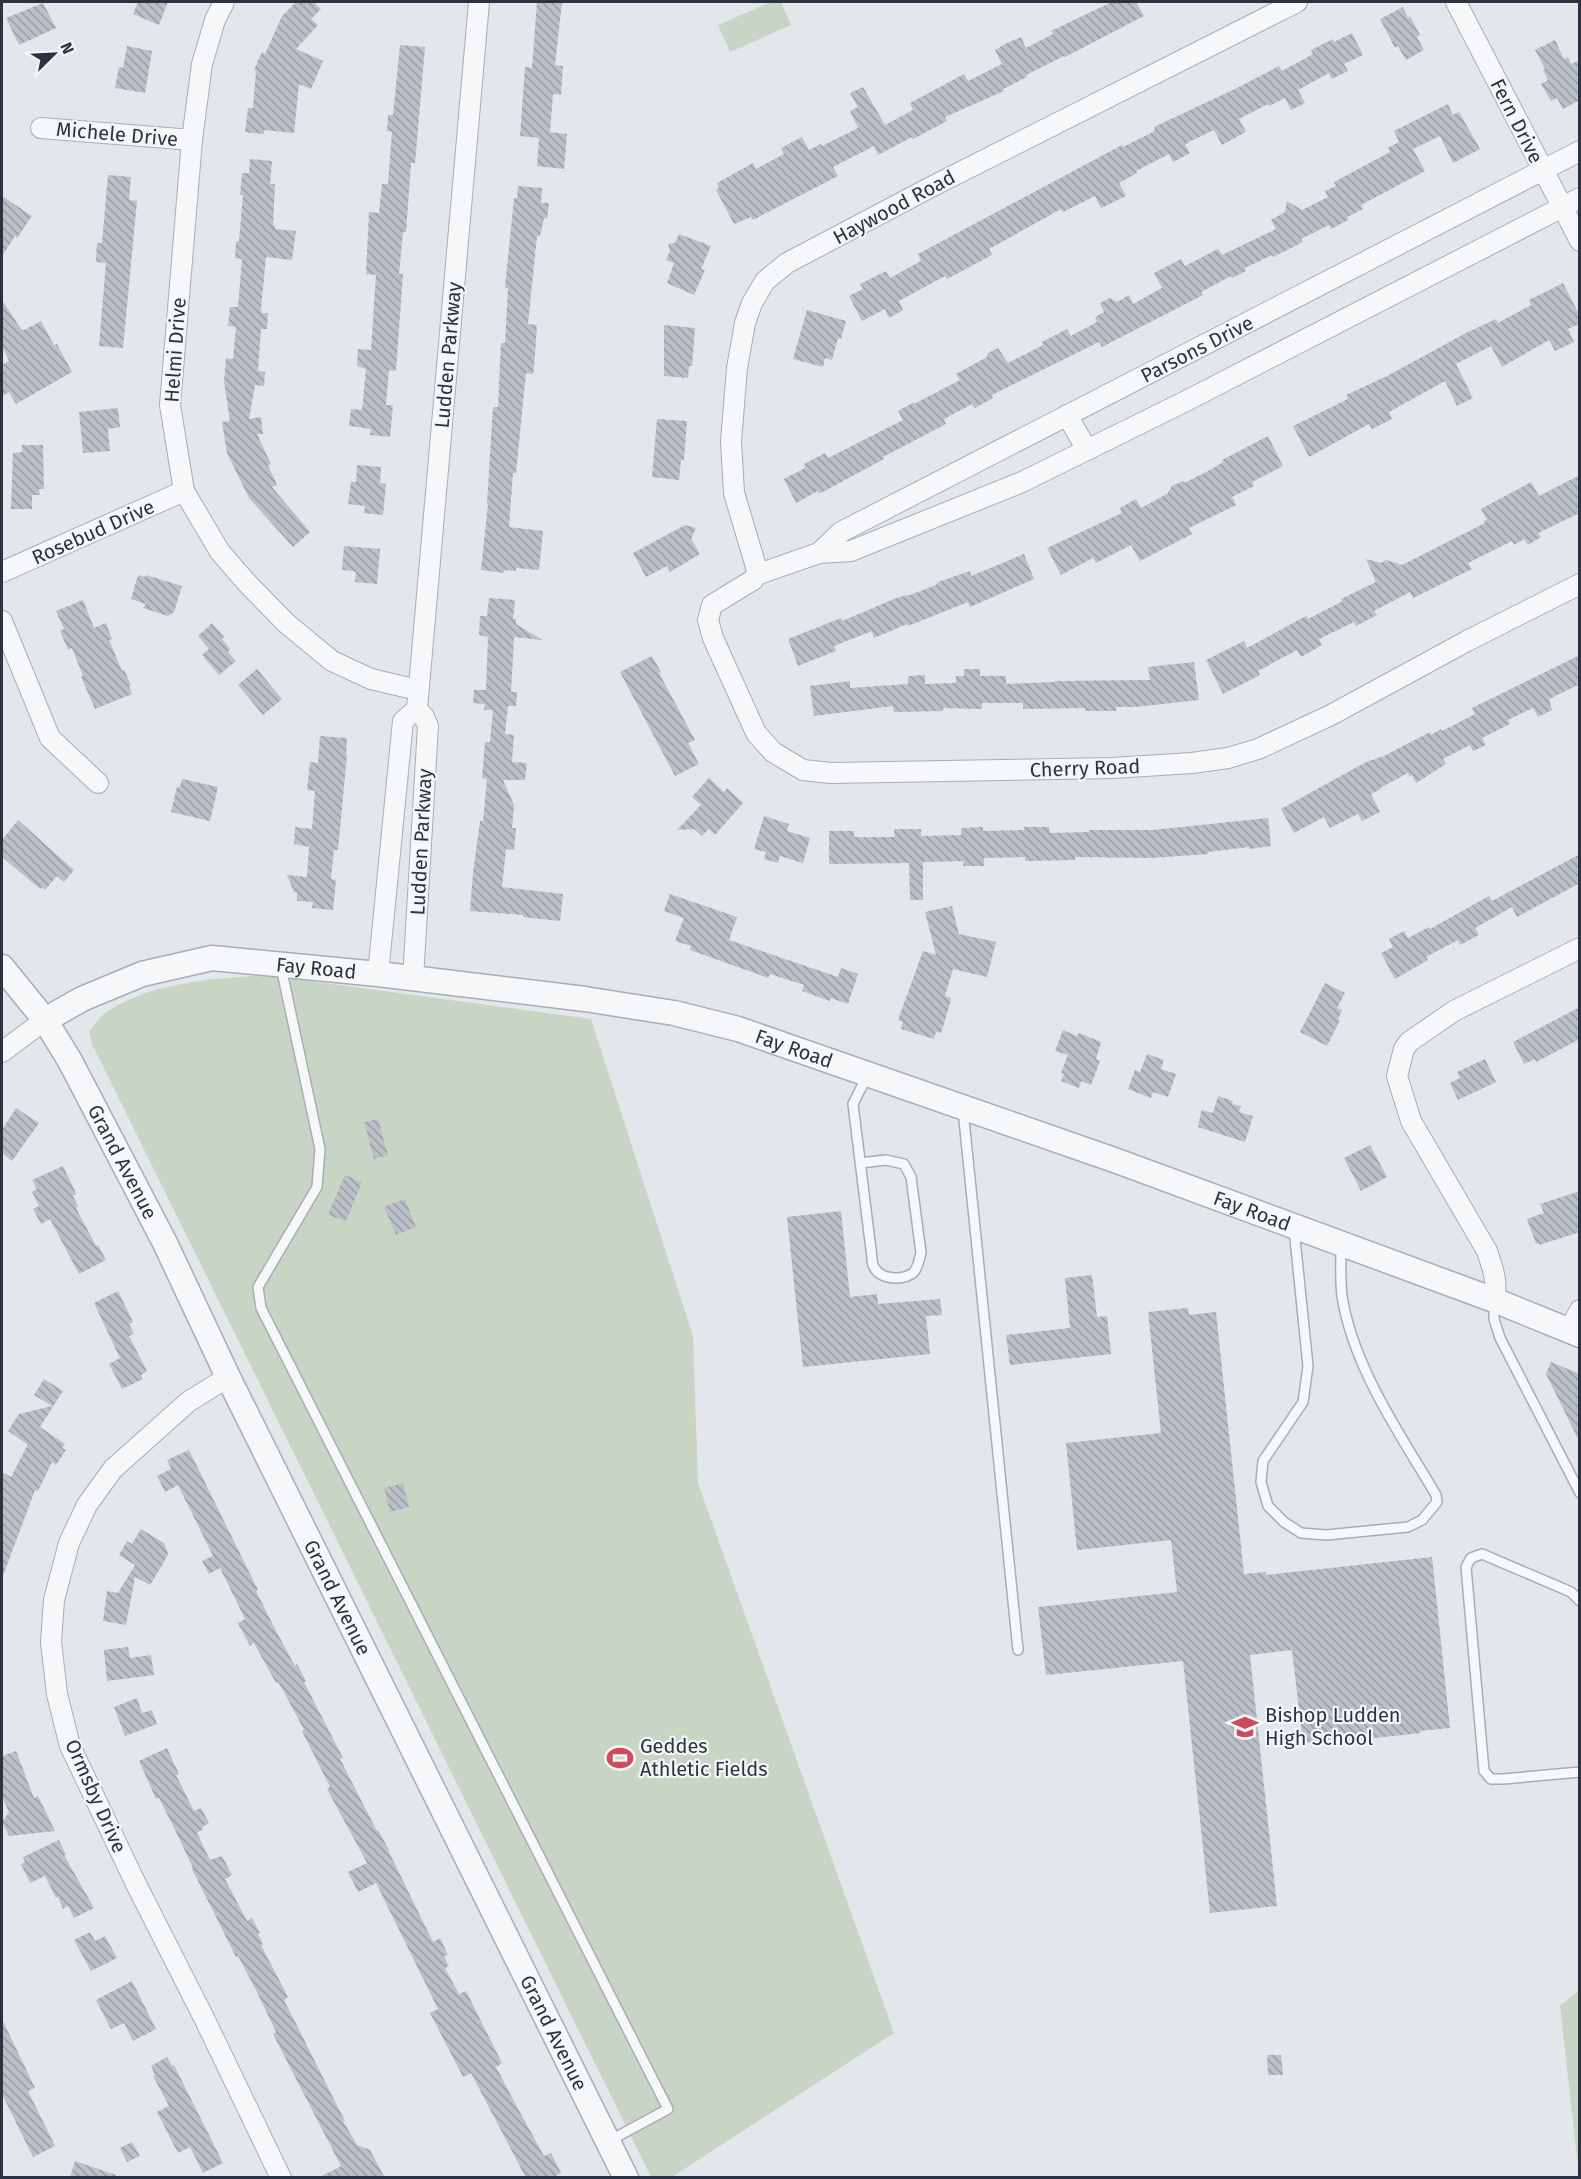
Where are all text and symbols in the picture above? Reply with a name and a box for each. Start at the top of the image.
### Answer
north arrow [24,24,84,84]
text: N [56,39,78,57]
street label: Fern Drive [1485,75,1549,167]
street label: Michele Drive [55,117,179,151]
street label: Haywood Road [829,165,959,249]
street label: Ludden Parkway [430,281,466,429]
street label: Helmi Drive [159,297,191,403]
street label: Parsons Drive [1137,310,1257,388]
street label: Rosebud Drive [28,494,158,570]
street label: Cherry Road [1029,754,1141,782]
street label: Ludden Parkway [405,768,437,916]
street label: Fay Road [275,952,357,984]
street label: Fay Road [752,1024,836,1073]
street label: Grand Avenue [83,1100,162,1223]
street label: Fay Road [1210,1186,1294,1236]
street label: Grand Avenue [299,1536,376,1659]
place label: Bishop Ludden High School [1265,1703,1401,1750]
school or university icon: Bishop Ludden High School [1230,1712,1260,1742]
place label: Geddes Athletic Fields [640,1734,768,1781]
street label: Ormsby Drive [60,1735,132,1857]
sports icon: Geddes Athletic Fields [605,1743,635,1773]
street label: Grand Avenue [515,1971,593,2095]

